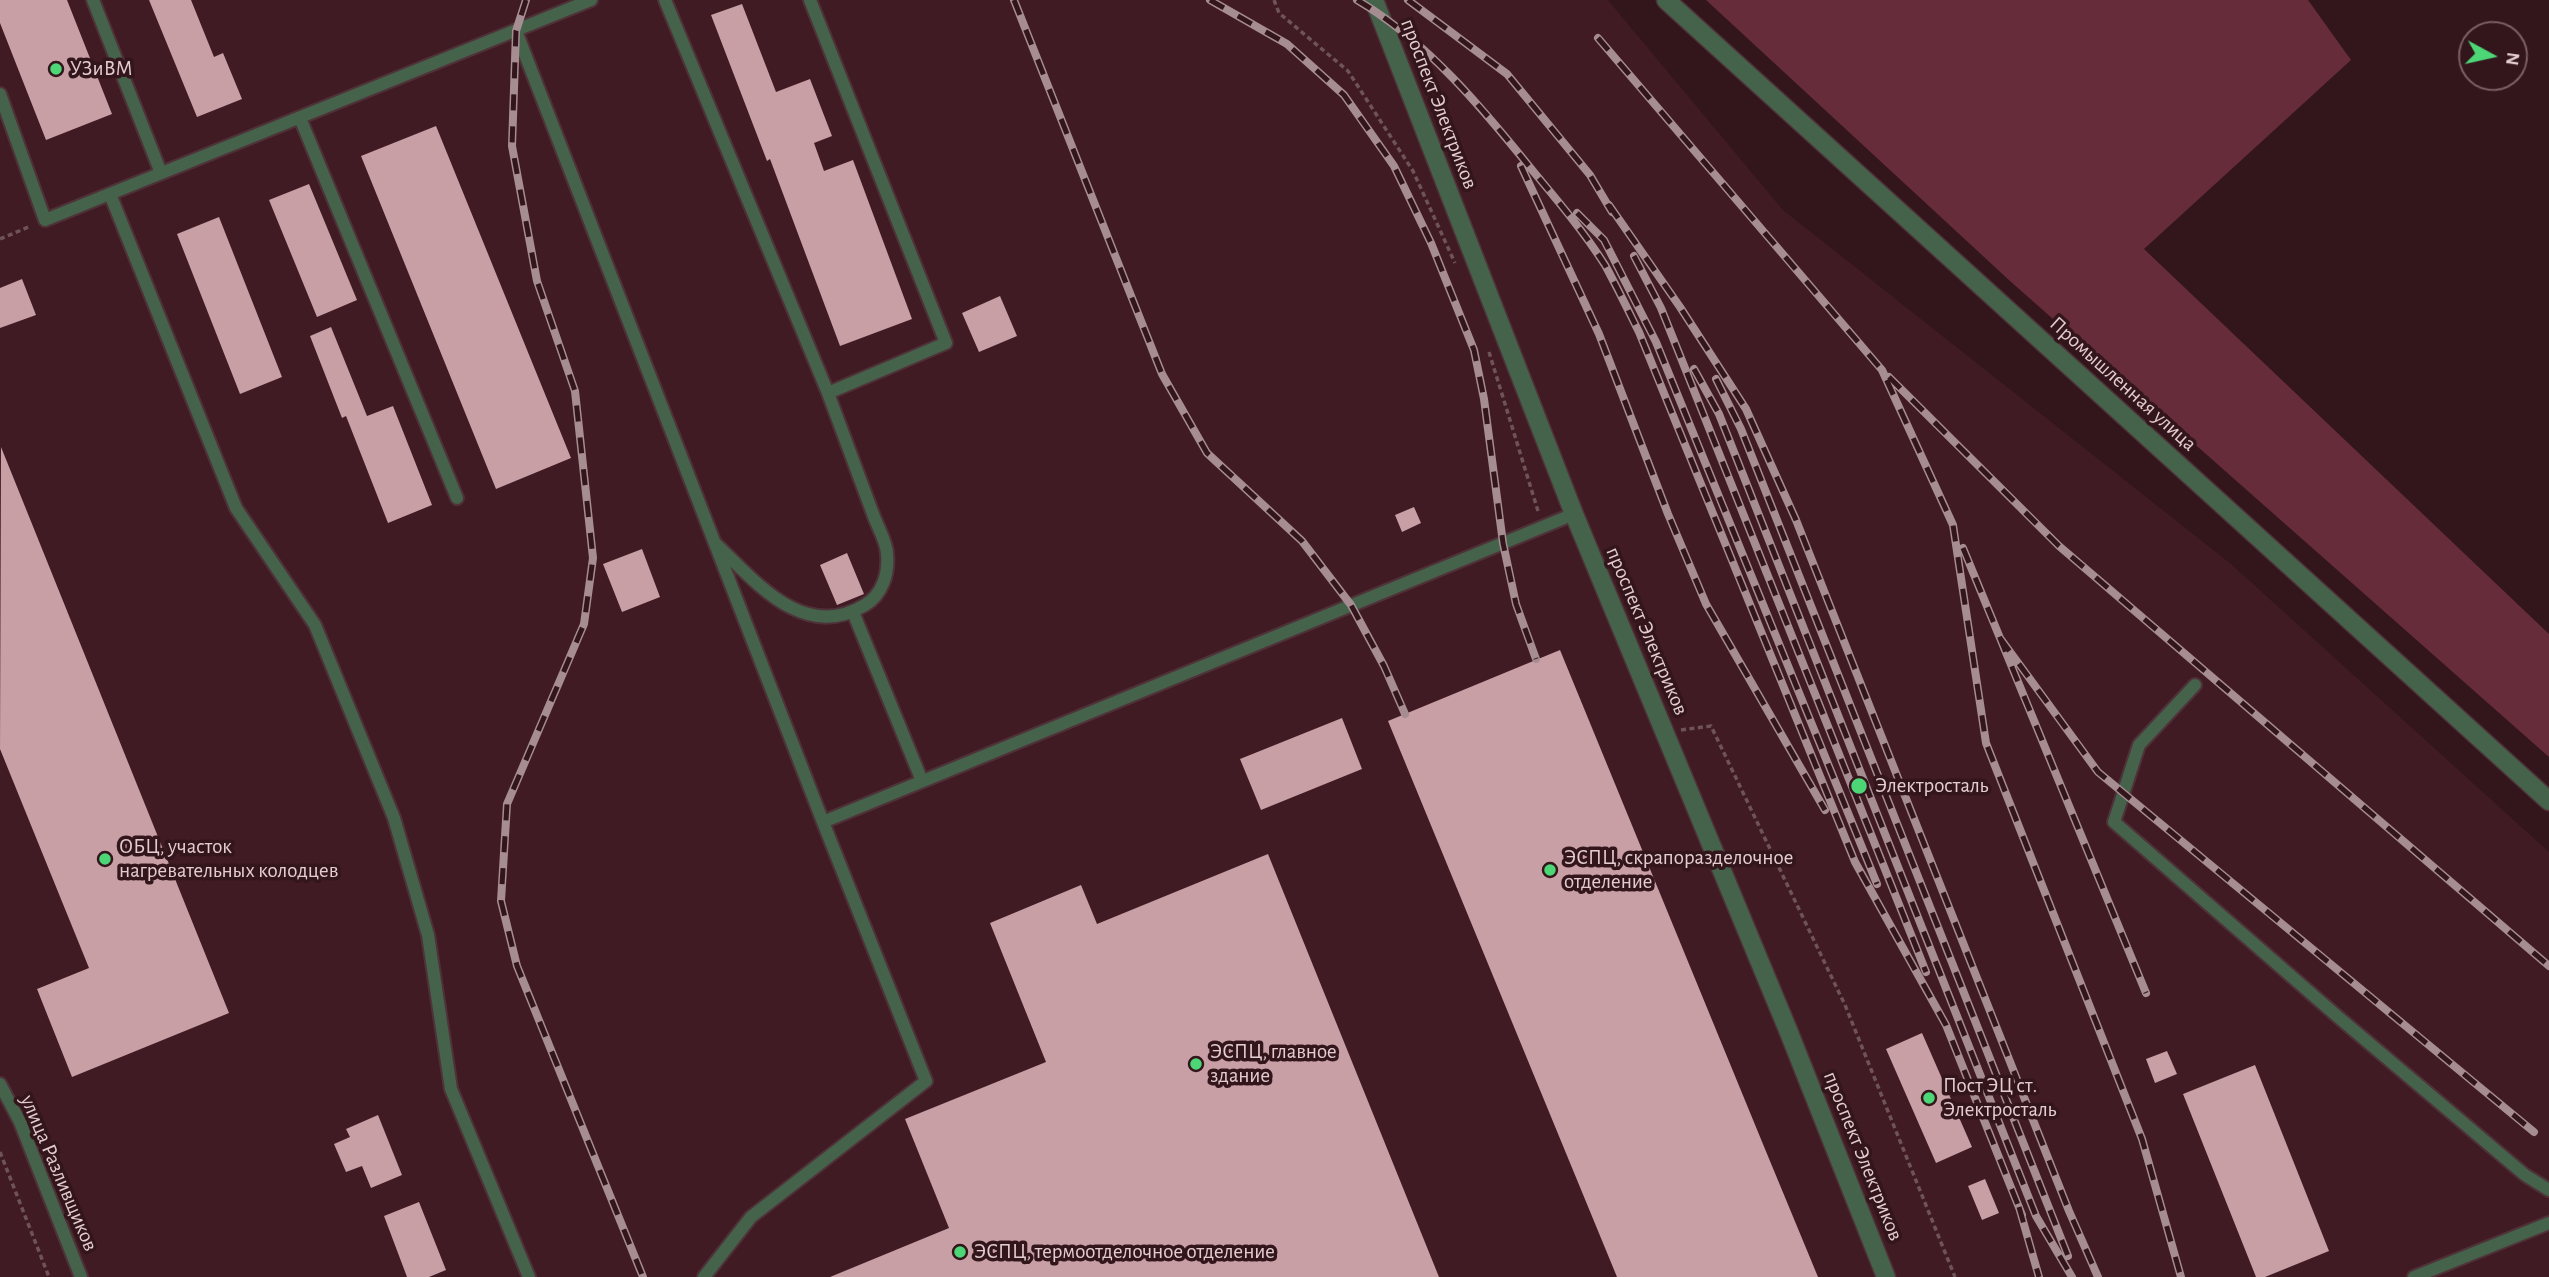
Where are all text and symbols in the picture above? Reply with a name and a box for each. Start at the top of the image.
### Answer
street label: проспект Электриков [1395,15,1483,193]
north arrow [2458,21,2528,91]
text: N [2502,51,2523,67]
place label: УЗиВМ [70,56,133,82]
marker: УЗиВМ [48,61,64,77]
street label: Промышленная улица [2044,311,2202,457]
street label: проспект Электриков [1600,543,1694,719]
place label: Электросталь [1875,773,1989,799]
marker: Электросталь [1849,776,1869,796]
place label: ОБЦ, участок нагревательных колодцев [119,834,338,884]
place label: ЭСПЦ, скрапоразделочное отделение [1564,845,1793,895]
marker: ОБЦ, участок нагревательных колодцев [97,851,113,867]
marker: ЭСПЦ, скрапоразделочное отделение [1542,862,1558,878]
place label: ЭСПЦ, главное здание [1210,1039,1337,1089]
marker: ЭСПЦ, главное здание [1188,1056,1204,1072]
street label: проспект Электриков [1818,1068,1908,1244]
place label: Пост ЭЦ ст. Электросталь [1943,1073,2057,1123]
marker: Пост ЭЦ ст. Электросталь [1921,1090,1937,1106]
street label: улица Разливщиков [15,1091,103,1255]
place label: ЭСПЦ, термоотделочное отделение [974,1239,1275,1265]
marker: ЭСПЦ, термоотделочное отделение [952,1244,968,1260]

